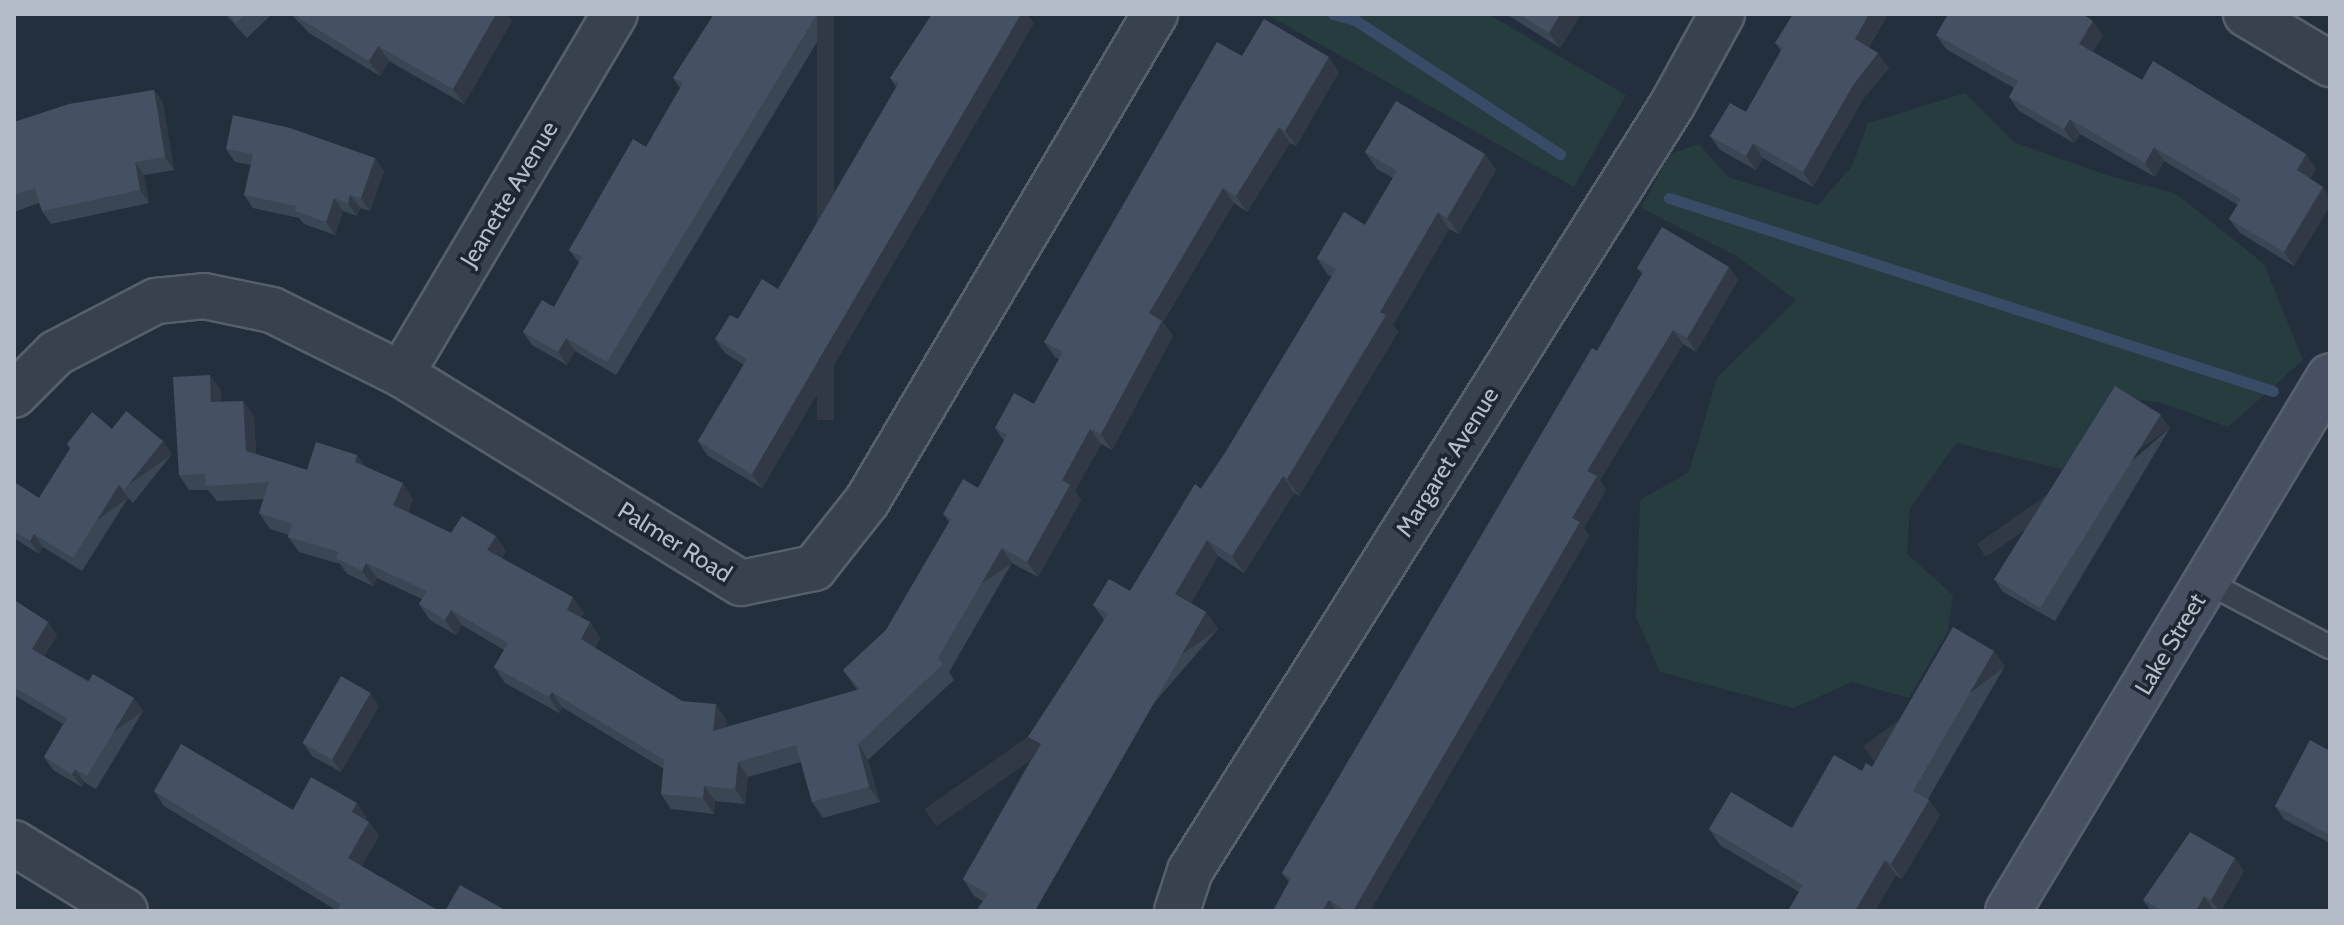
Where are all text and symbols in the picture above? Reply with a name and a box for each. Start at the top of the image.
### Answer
street label: Jeanette Avenue [454,116,564,272]
street label: Margaret Avenue [1389,382,1505,542]
street label: Palmer Road [613,496,737,588]
street label: Lake Street [2129,588,2211,700]

